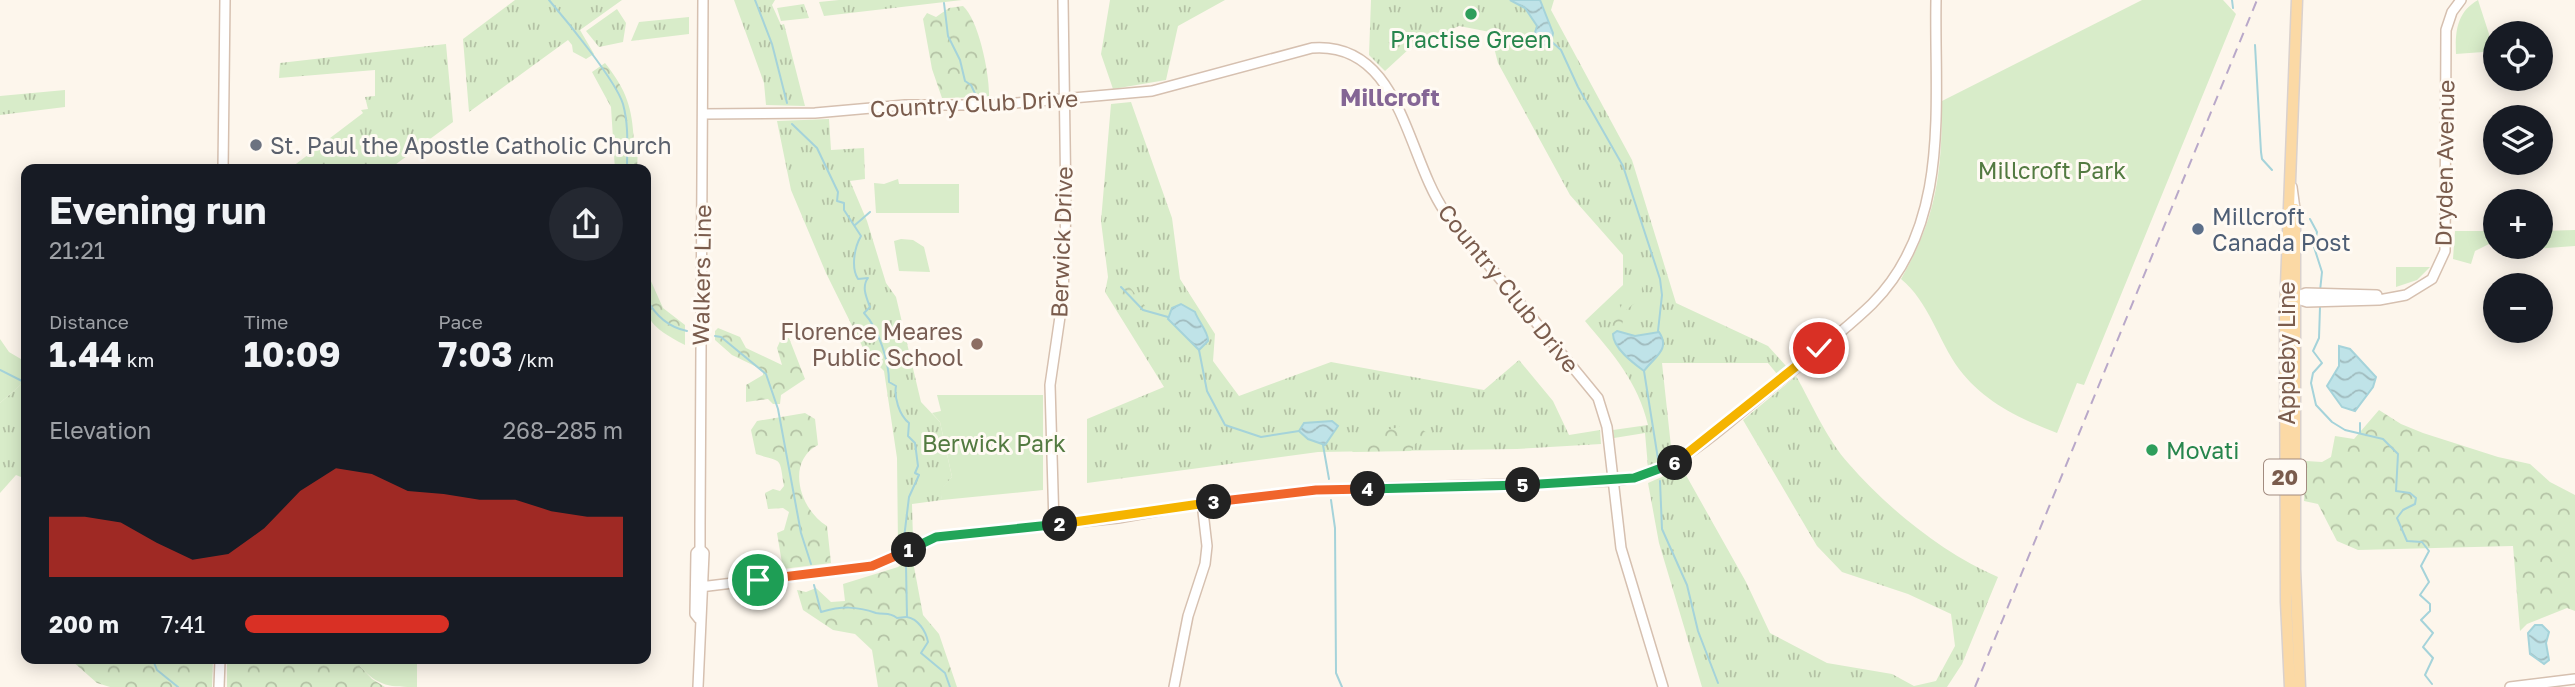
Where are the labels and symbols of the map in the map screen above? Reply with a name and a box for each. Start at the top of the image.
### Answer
marker: Practise Green [1463,6,1479,22]
place label: Practise Green [1390,25,1552,53]
street label: Dryden Avenue [2429,79,2459,247]
district label: Millcroft [1340,82,1440,111]
street label: Country Club Drive [869,84,1079,122]
place label: St. Paul the Apostle Catholic Church [270,131,672,159]
marker: St. Paul the Apostle Catholic Church [248,137,264,153]
park label: Millcroft Park [1978,156,2126,184]
street label: Berwick Drive [1044,166,1078,318]
street label: Country Club Drive [1432,198,1586,378]
place label: Millcroft Canada Post [2212,202,2351,256]
street label: Walkers Line [686,204,716,346]
marker: Millcroft Canada Post [2190,221,2206,237]
street label: Appleby Line [2272,281,2300,425]
place label: Florence Meares Public School [780,317,963,371]
pin [1789,318,1849,378]
marker: Florence Meares Public School [969,336,985,352]
park label: Berwick Park [922,429,1066,457]
place label: Movati [2166,436,2239,464]
marker: Movati [2144,442,2160,458]
pin: 6 [1658,446,1692,480]
road number: 20 [2264,460,2306,494]
pin: 5 [1506,468,1540,503]
pin: 4 [1350,472,1386,506]
pin: 3 [1196,484,1232,520]
pin: 2 [1042,506,1078,542]
pin: 1 [892,532,926,568]
pin [728,550,788,610]

